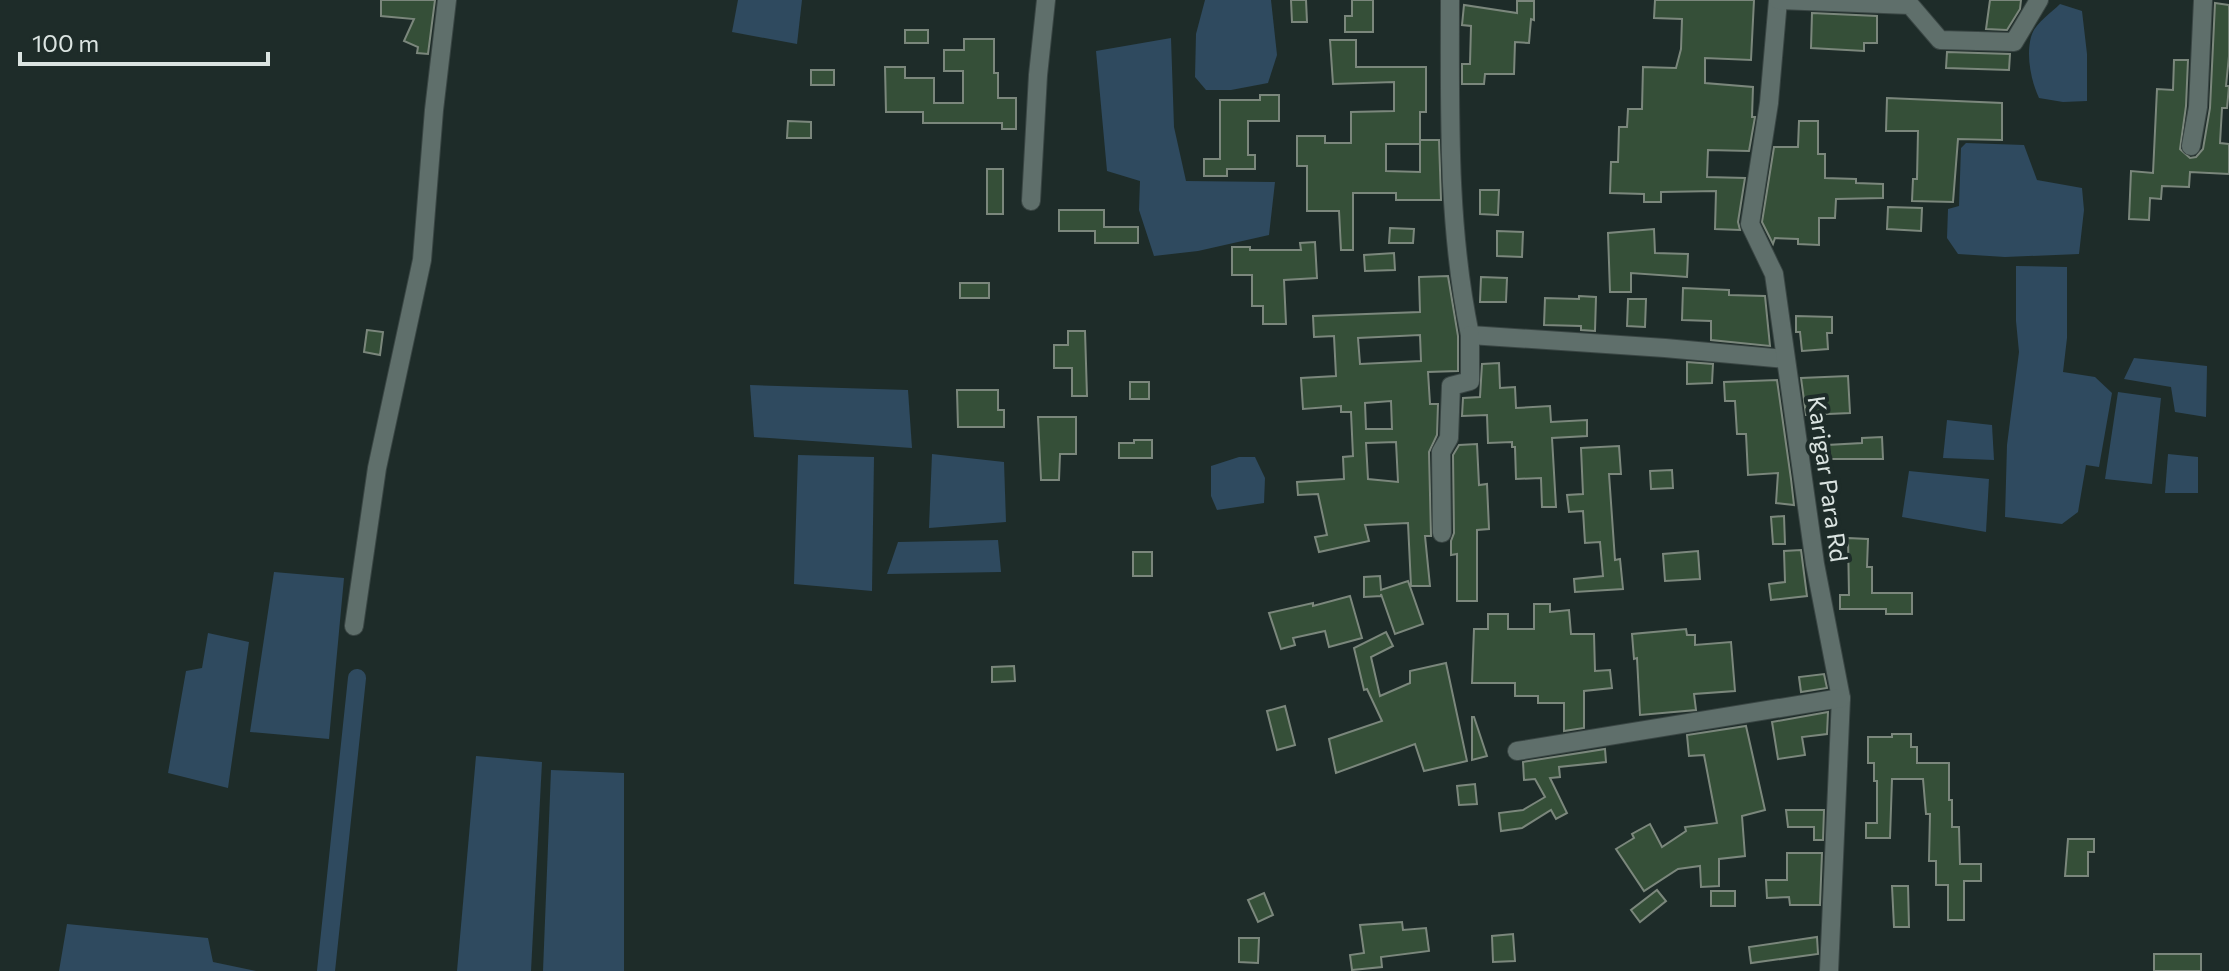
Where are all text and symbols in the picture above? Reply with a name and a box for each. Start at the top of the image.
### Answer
scale bar [20,16,268,66]
text: 100 m [32,28,99,57]
street label: Karigar Para Rd [1802,394,1854,564]

